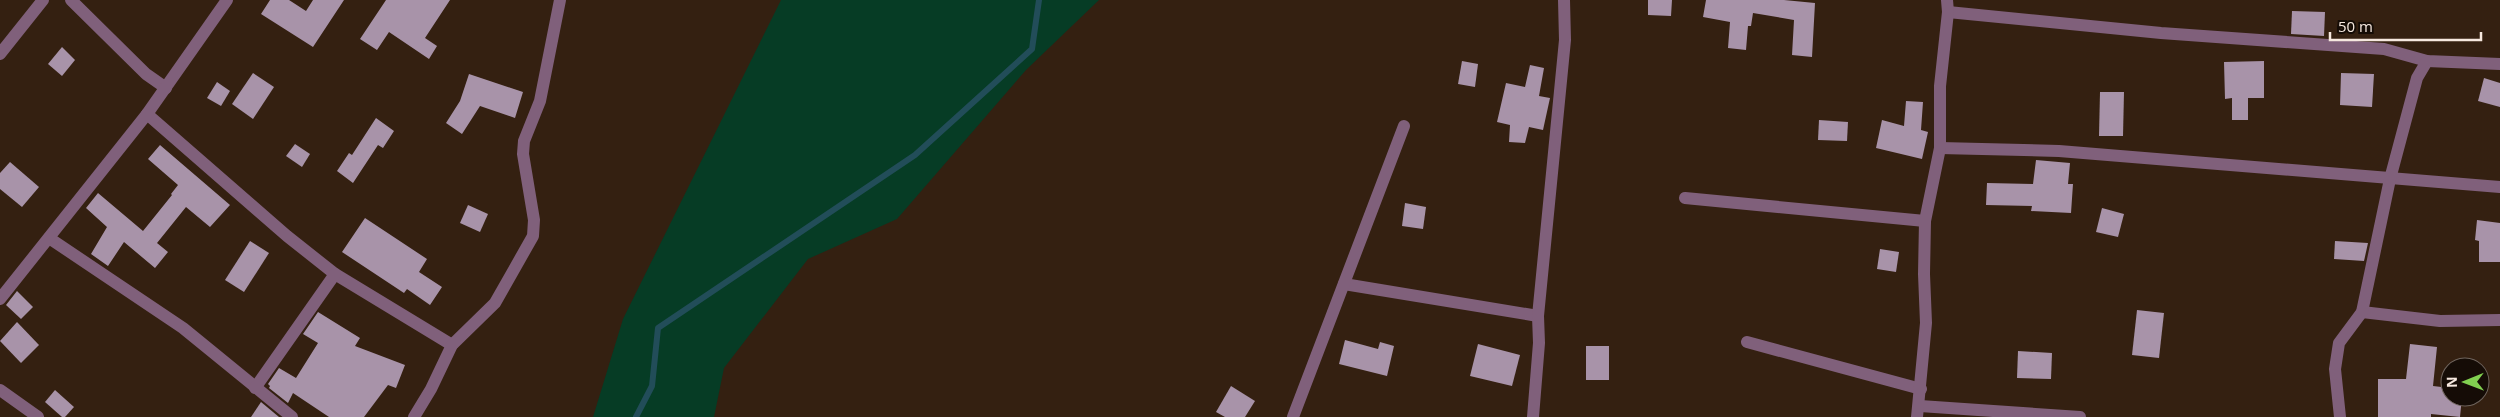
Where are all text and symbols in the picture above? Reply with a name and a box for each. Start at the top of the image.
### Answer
scale bar [2330,10,2481,42]
text: 50 m [2338,16,2373,36]
north arrow [2440,357,2490,407]
text: N [2442,376,2461,388]

